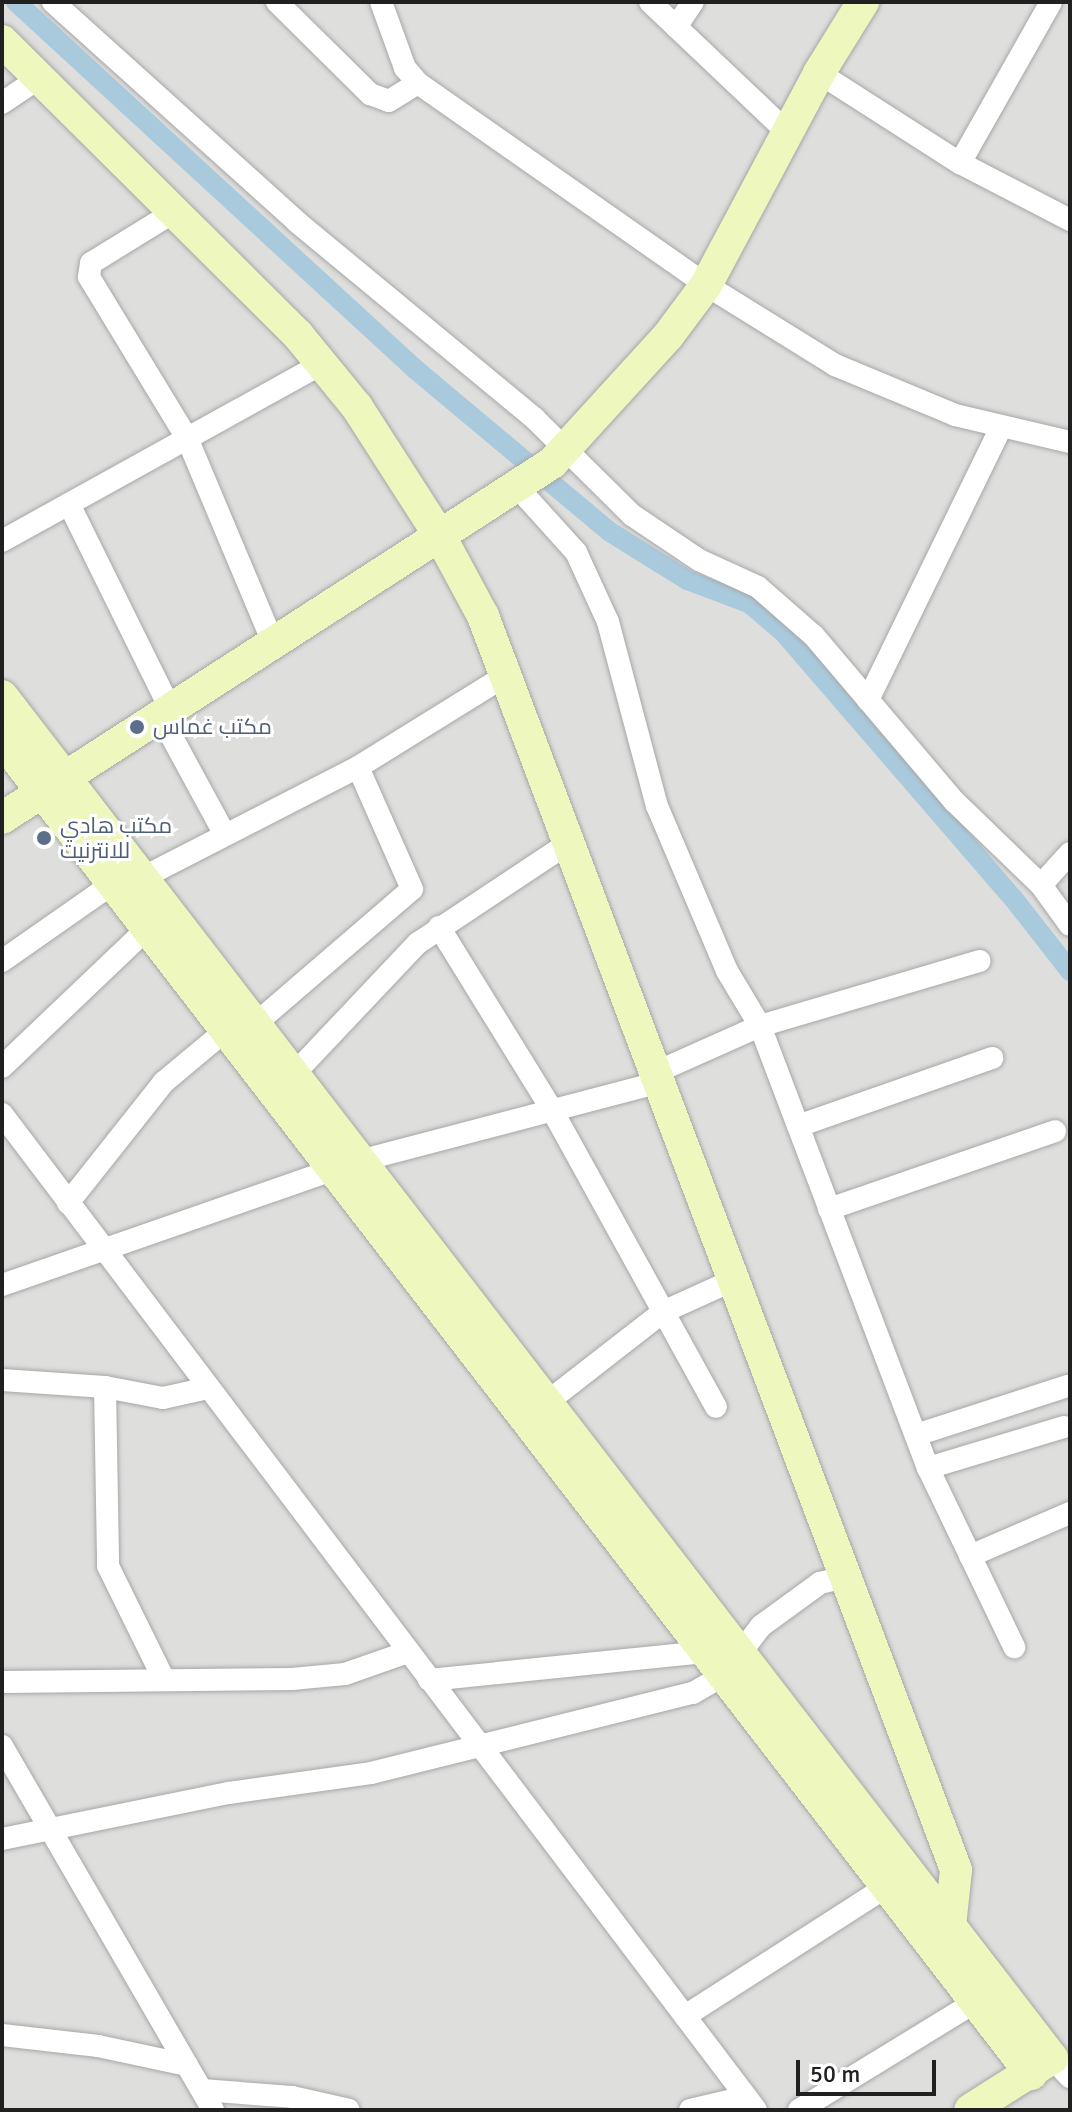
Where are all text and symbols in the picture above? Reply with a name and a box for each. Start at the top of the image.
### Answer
place label: مكتب غماس [153,714,272,740]
marker: مكتب غماس [128,718,146,736]
place label: مكتب هادي للانترنيت [60,812,172,864]
marker: مكتب هادي للانترنيت [35,829,53,847]
scale bar [800,2044,940,2094]
text: 50 m [810,2059,860,2089]

